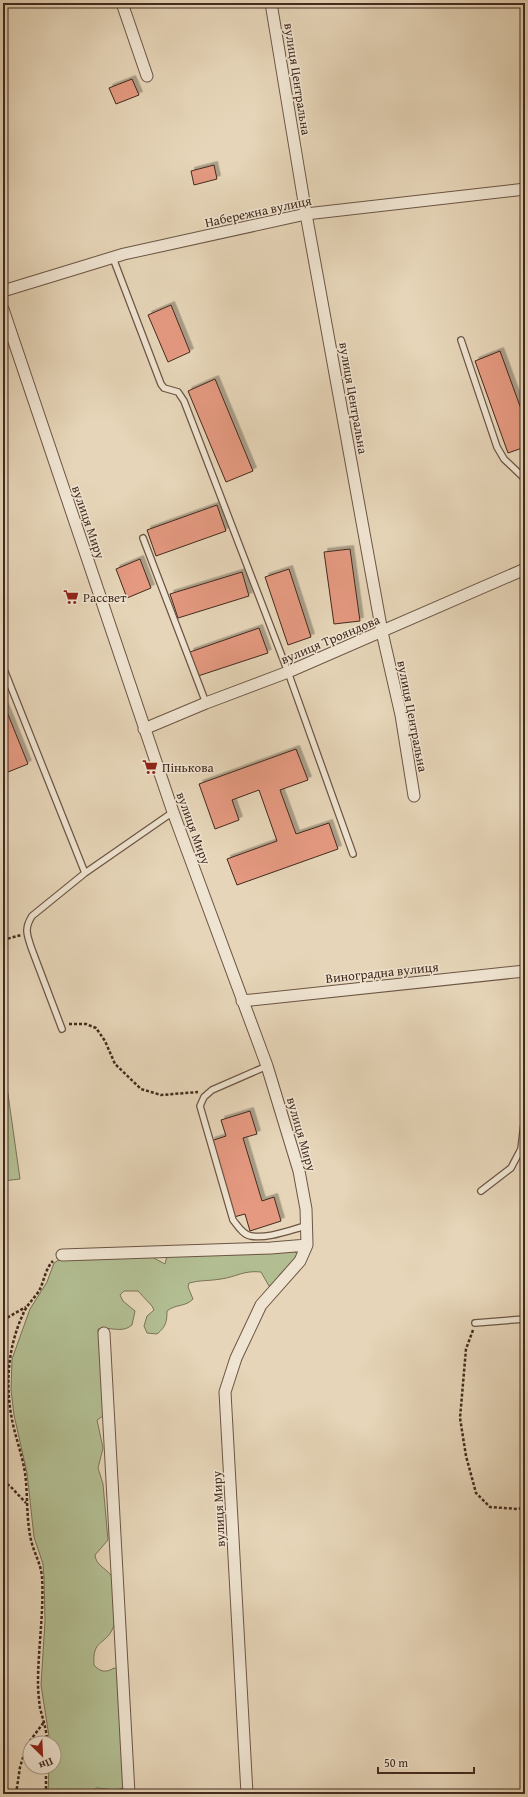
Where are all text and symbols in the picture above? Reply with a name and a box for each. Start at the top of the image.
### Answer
street label: вулиця Центральна [279,22,316,137]
street label: Набережна вулиця [203,191,314,232]
street label: вулиця Центральна [334,341,373,456]
street label: вулиця Миру [67,483,110,562]
supermarket icon: Рассвет [62,588,80,606]
place label: Рассвет [83,588,127,607]
street label: вулиця Трояндова [278,610,383,669]
street label: вулиця Центральна [392,659,433,774]
supermarket icon: Пінькова [141,758,159,776]
place label: Пінькова [162,758,214,777]
street label: вулиця Миру [172,789,216,868]
street label: Виноградна вулиця [325,957,440,988]
street label: вулиця Миру [282,1095,321,1174]
street label: вулиця Миру [207,1470,230,1548]
north arrow [22,1735,62,1775]
scale bar [378,1749,474,1775]
text: Пн [36,1754,56,1774]
text: 50 m [384,1754,408,1771]

